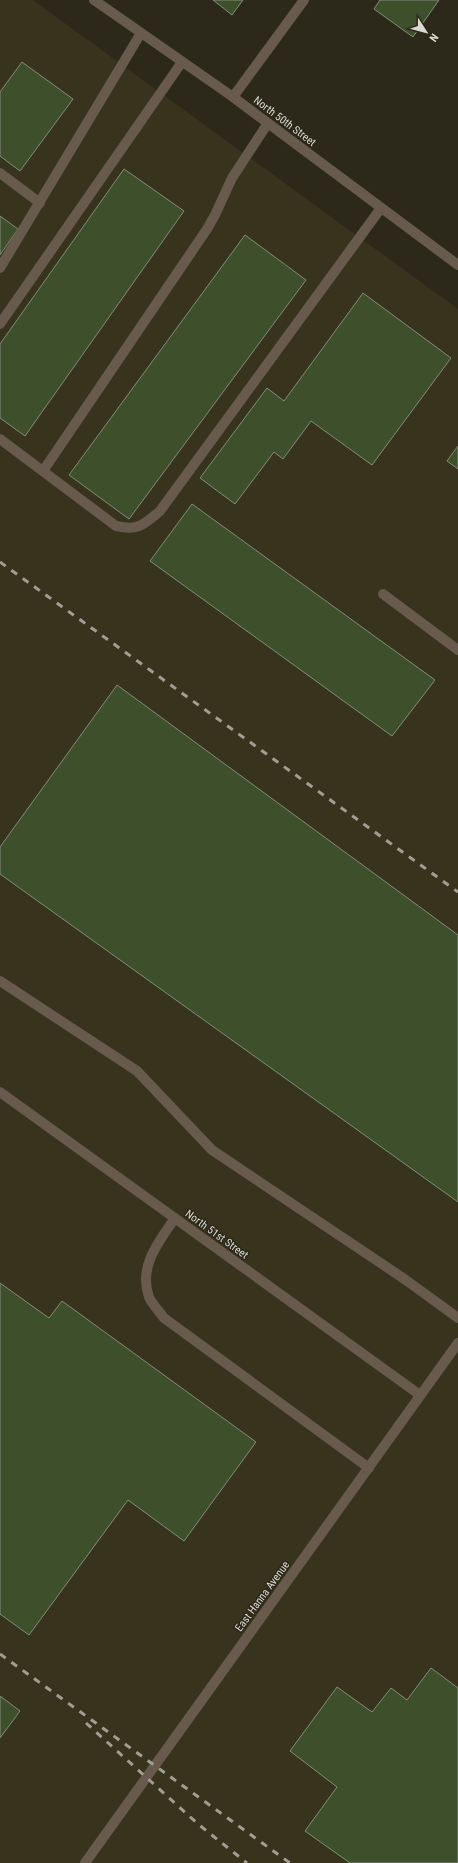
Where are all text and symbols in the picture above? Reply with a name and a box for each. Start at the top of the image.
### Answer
north arrow [406,12,446,52]
text: N [426,31,441,44]
street label: North 50th Street [251,94,318,149]
street label: North 51st Street [183,1207,251,1262]
street label: East Hanna Avenue [233,1559,292,1634]

